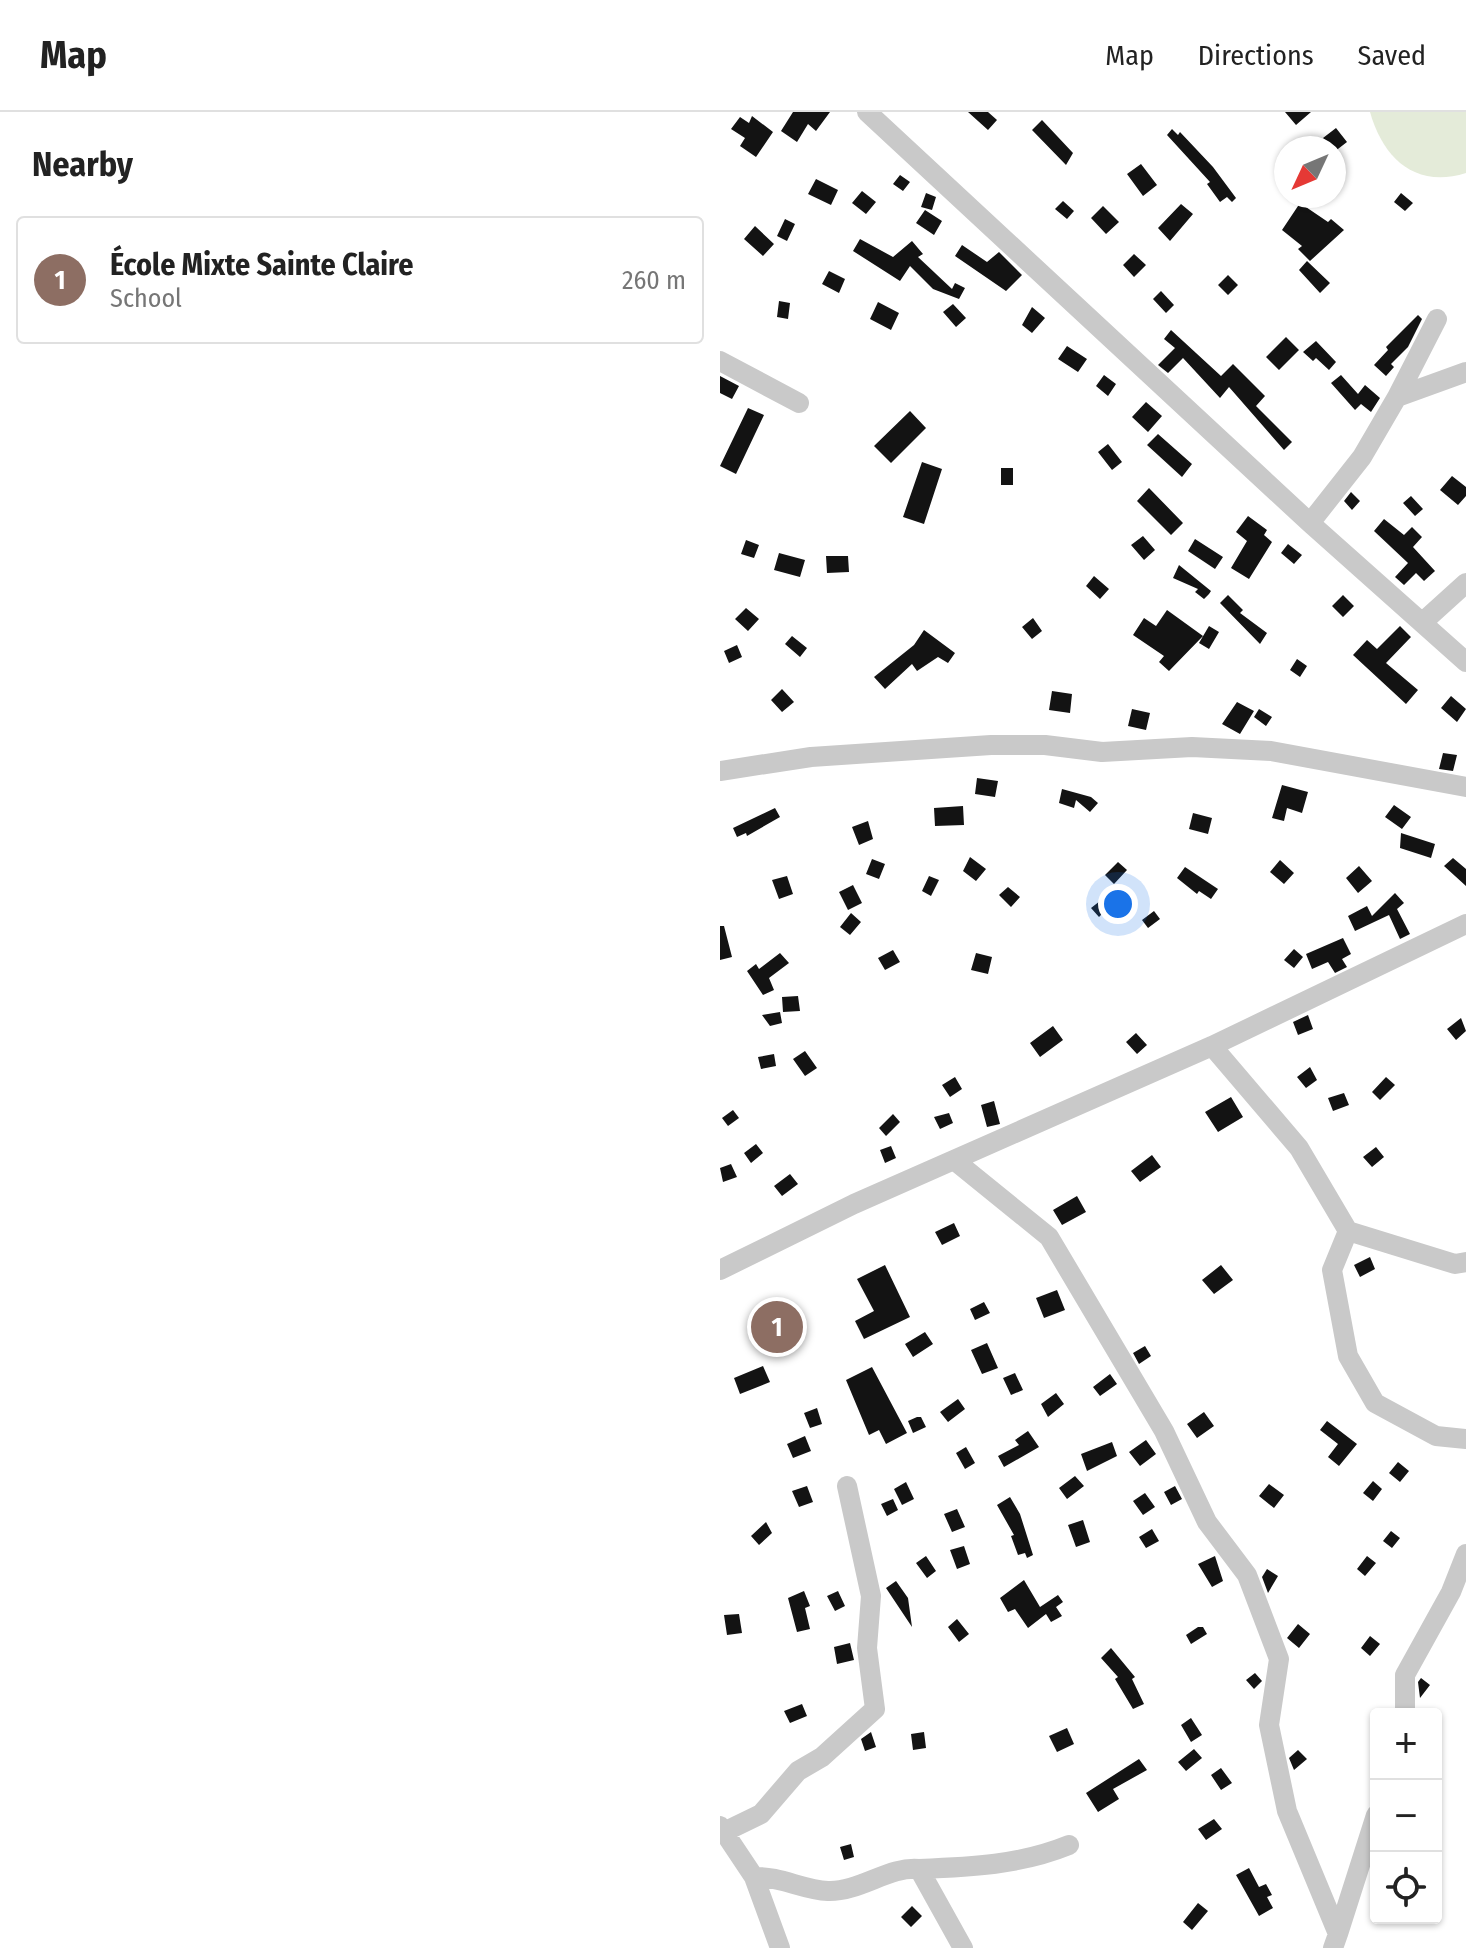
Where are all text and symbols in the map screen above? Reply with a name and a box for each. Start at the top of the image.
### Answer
text: Map [40,32,107,78]
text: Map [1105,39,1154,72]
text: Directions [1198,39,1314,72]
text: Saved [1358,39,1426,72]
north arrow [1274,136,1346,208]
text: Nearby [32,144,133,185]
text: École Mixte Sainte Claire [110,247,413,283]
text: 1 [55,265,66,296]
text: 260 m [622,265,686,296]
text: School [110,283,182,314]
your location [1098,884,1138,924]
pin: 1 [751,1297,803,1357]
map controls [1370,1708,1442,1924]
button: + [1370,1708,1442,1780]
button: − [1370,1780,1442,1852]
button: locate [1370,1852,1442,1924]

